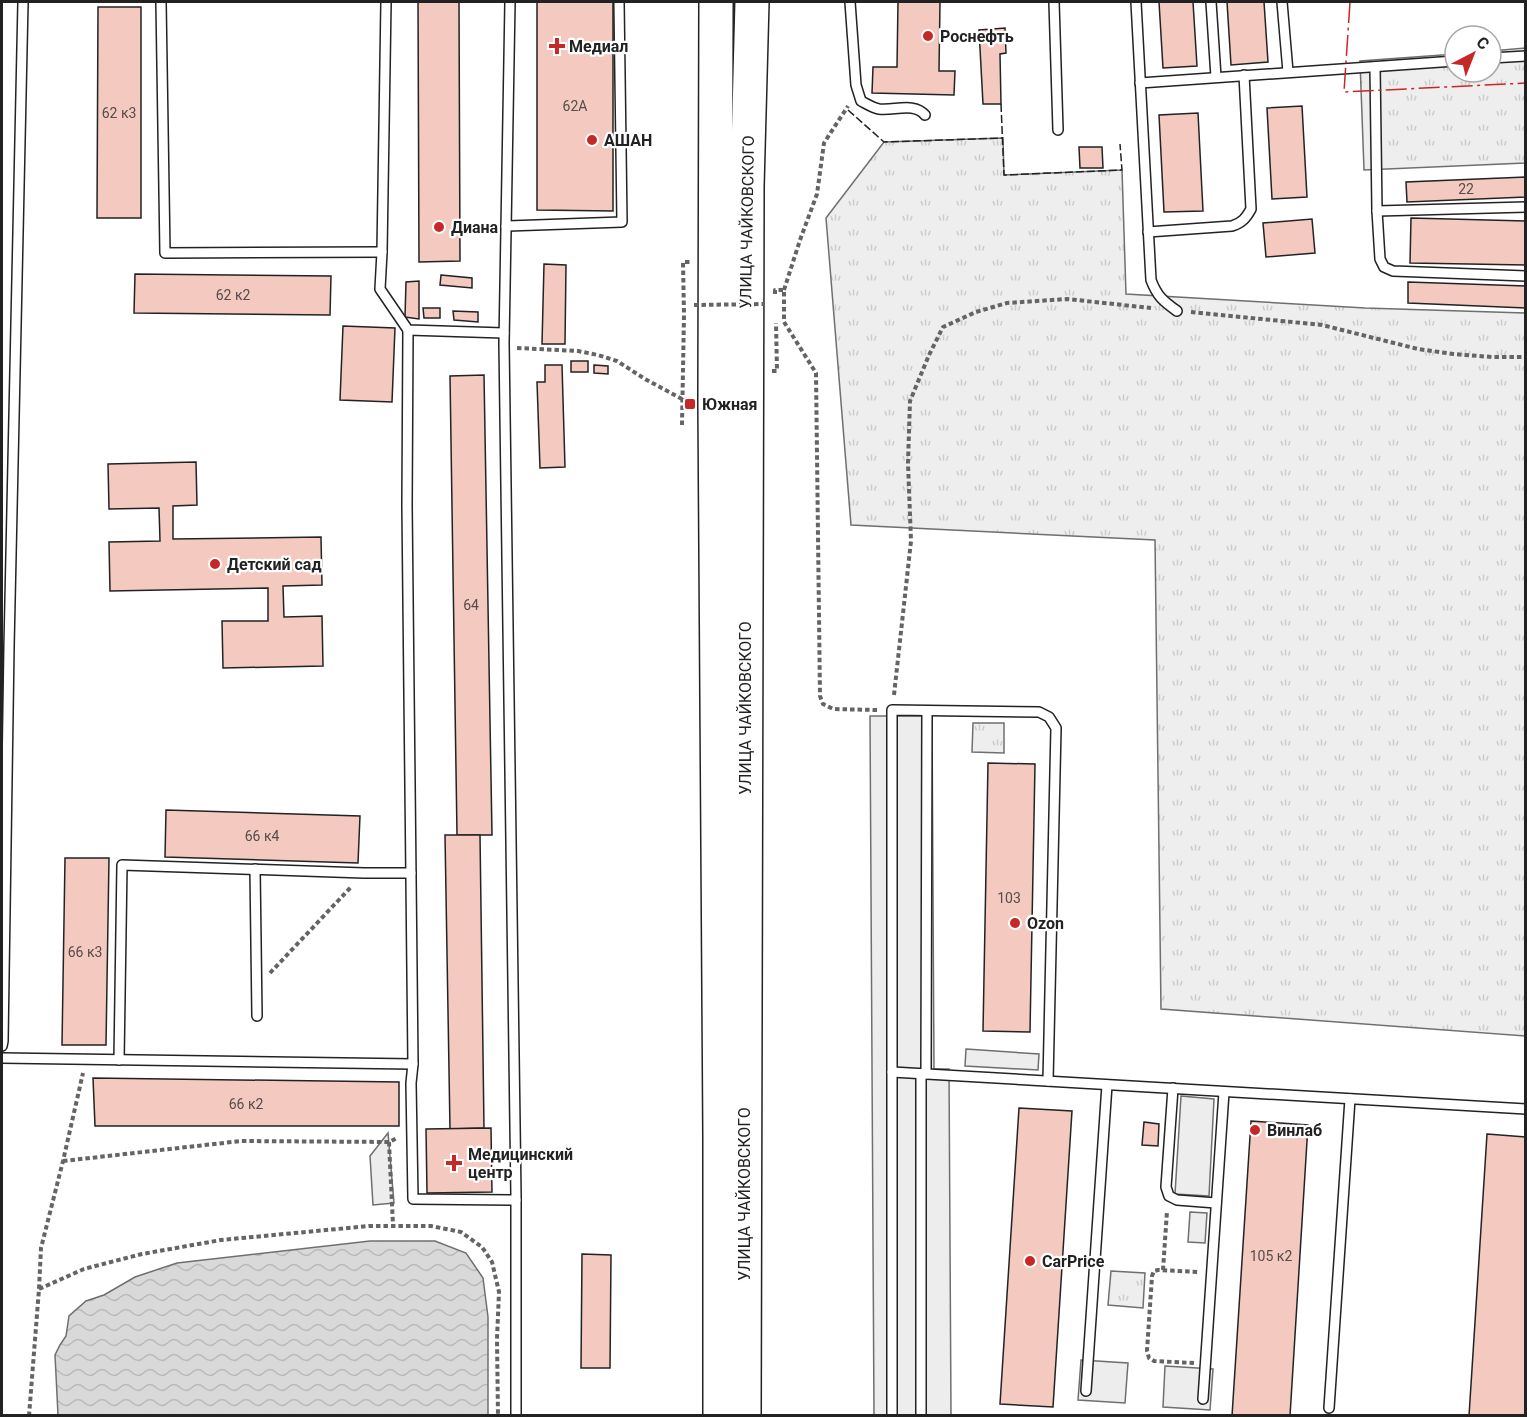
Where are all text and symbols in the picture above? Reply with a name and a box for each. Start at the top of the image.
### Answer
north arrow [1443,24,1503,84]
place label: Роснефть [940,27,1014,46]
marker: Роснефть [921,29,935,43]
text: С [1472,33,1493,54]
place label: Медиал [569,37,628,56]
marker: Медиал [550,39,564,53]
house number: 62А [563,98,587,114]
house number: 62 к3 [102,105,136,121]
place label: AШАН [604,131,652,150]
marker: AШАН [585,133,599,147]
street label: УЛИЦА ЧАЙКОВСКОГО [736,135,758,309]
house number: 22 [1458,181,1474,197]
place label: Диана [451,218,499,237]
marker: Диана [432,220,446,234]
house number: 62 к2 [216,287,250,303]
place label: Южная [702,395,757,414]
marker: Южная [683,397,697,411]
place label: Детский сад [227,555,322,574]
marker: Детский сад [208,557,222,571]
house number: 64 [463,597,479,613]
street label: УЛИЦА ЧАЙКОВСКОГО [736,621,755,795]
house number: 66 к4 [245,828,279,844]
house number: 103 [997,890,1021,906]
place label: Ozon [1027,914,1064,933]
marker: Ozon [1008,916,1022,930]
house number: 66 к3 [68,944,102,960]
house number: 66 к2 [229,1096,263,1112]
street label: УЛИЦА ЧАЙКОВСКОГО [735,1107,754,1281]
place label: Винлаб [1267,1121,1322,1140]
marker: Винлаб [1248,1123,1262,1137]
place label: Медицинский центр [468,1145,573,1182]
marker: Медицинский центр [445,1154,463,1172]
house number: 105 к2 [1250,1248,1292,1264]
place label: CarPrice [1042,1252,1105,1271]
marker: CarPrice [1023,1254,1037,1268]

